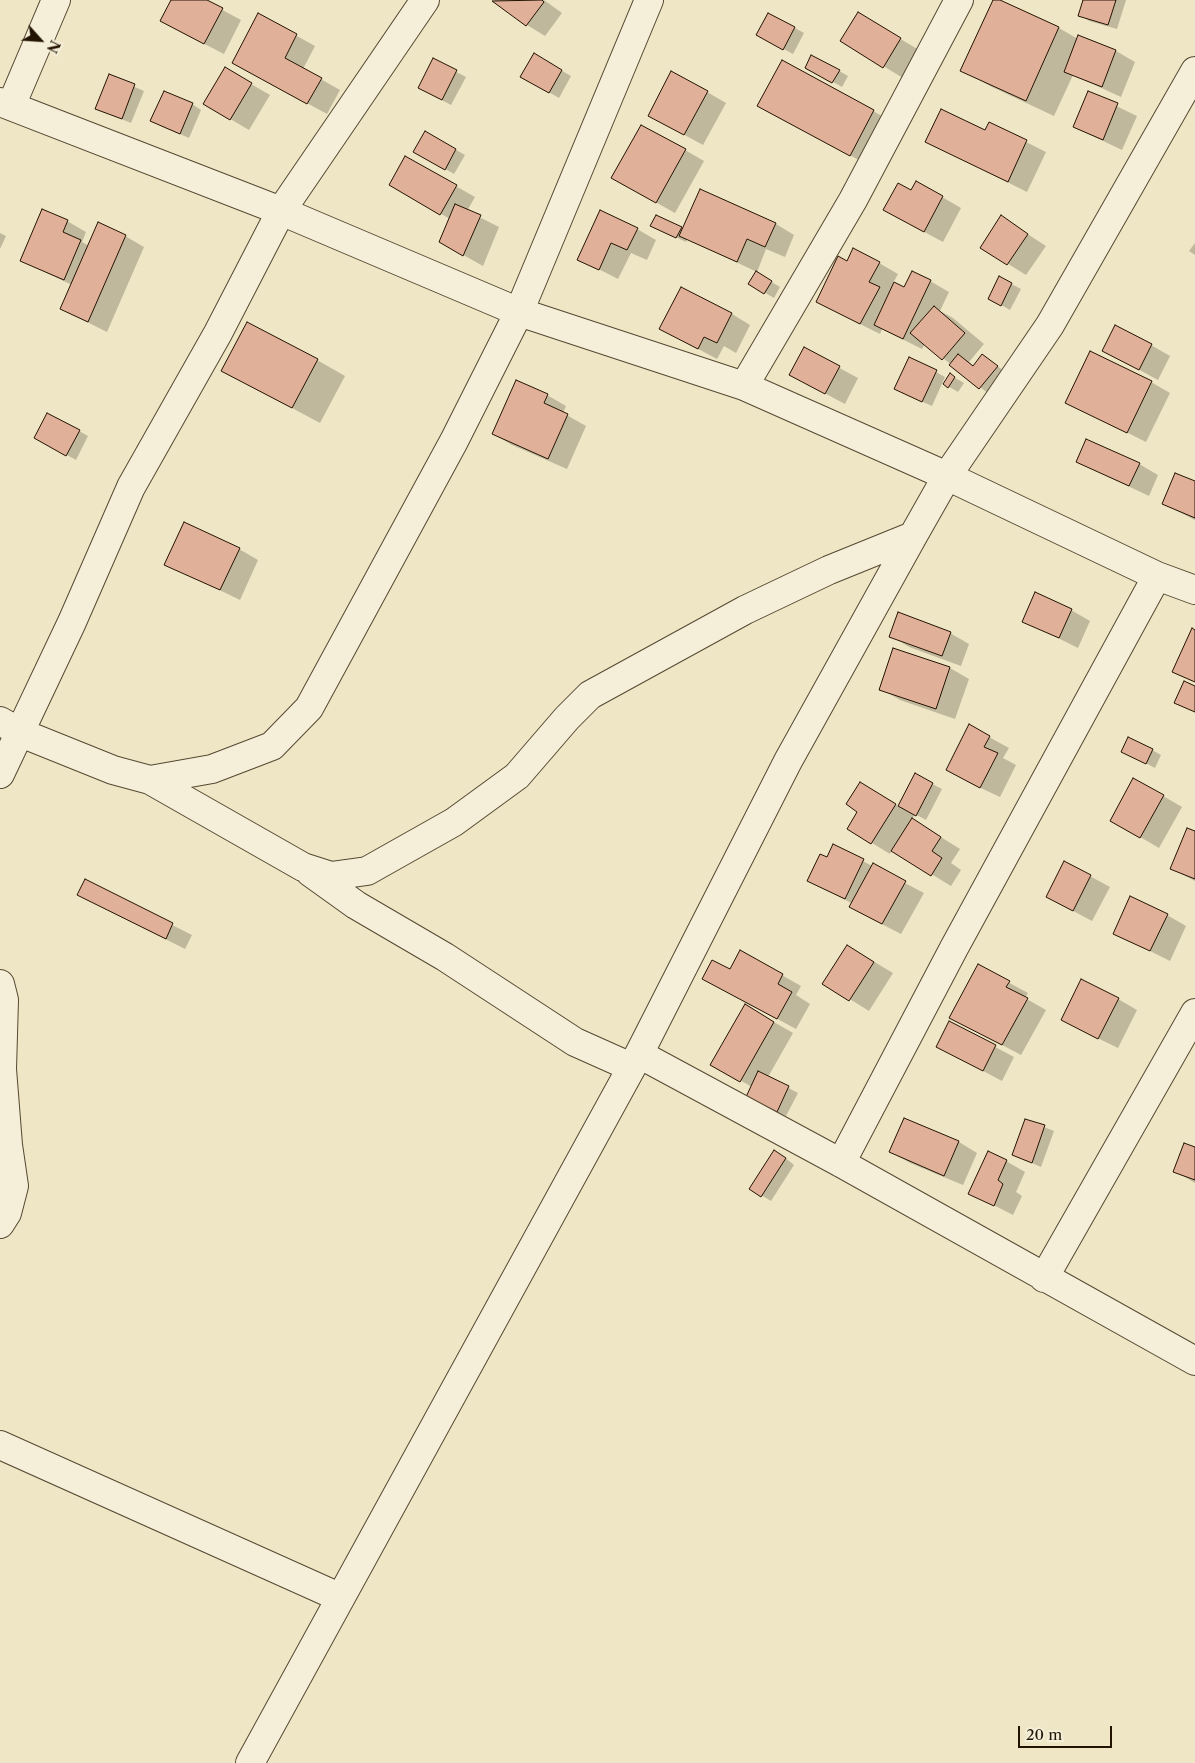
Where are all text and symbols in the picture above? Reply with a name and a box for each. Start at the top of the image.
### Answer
north arrow [15,15,65,65]
text: N [43,37,64,56]
scale bar [1020,1716,1114,1748]
text: 20 m [1026,1725,1062,1744]

